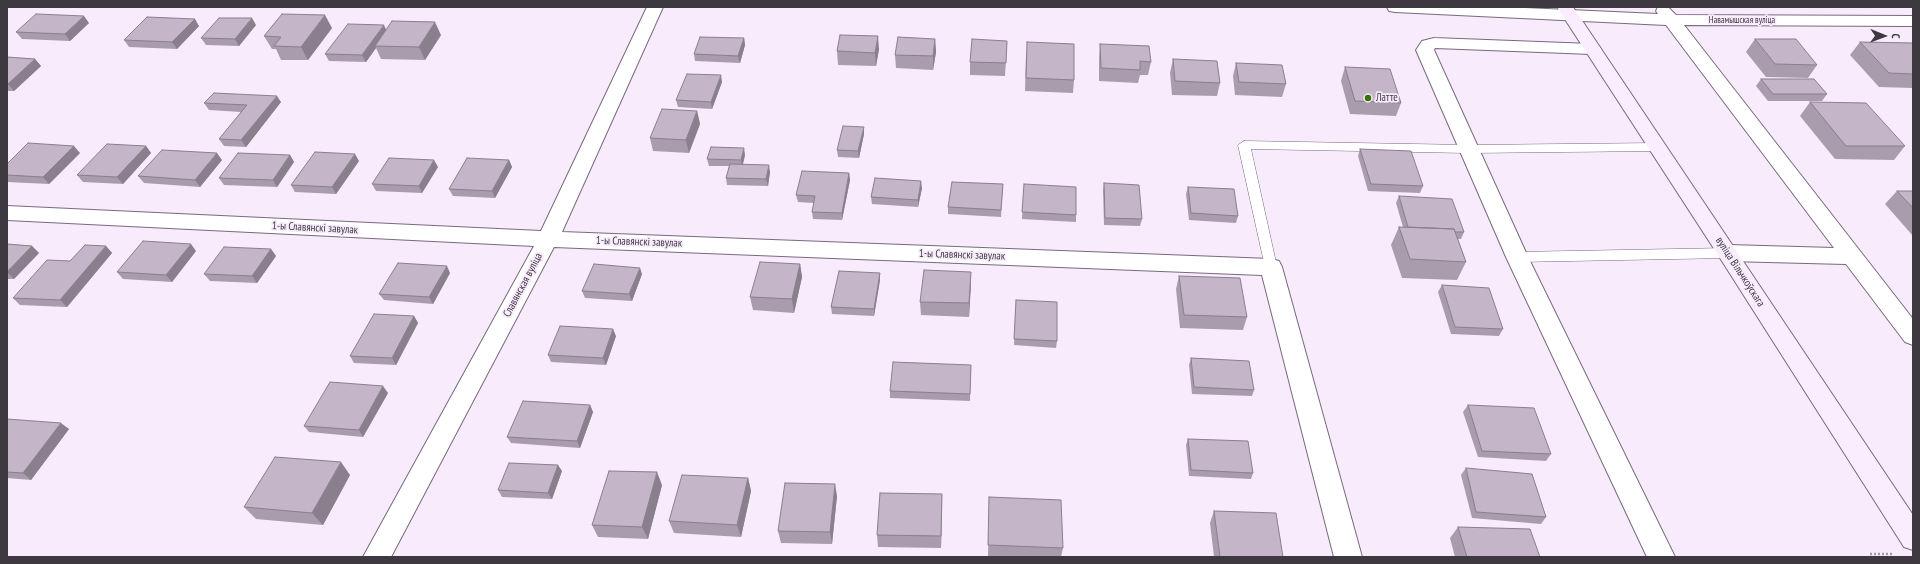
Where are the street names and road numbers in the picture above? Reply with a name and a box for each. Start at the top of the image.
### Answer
street label: Навамышская вуліца [1709,15,1775,25]
street label: 1-ы Славянскі завулак [272,219,358,237]
street label: 1-ы Славянскі завулак [596,234,682,250]
street label: вуліца Вільчкоўскага [1713,235,1767,309]
street label: 1-ы Славянскі завулак [919,247,1005,263]
street label: Славянская вуліца [501,251,545,319]

